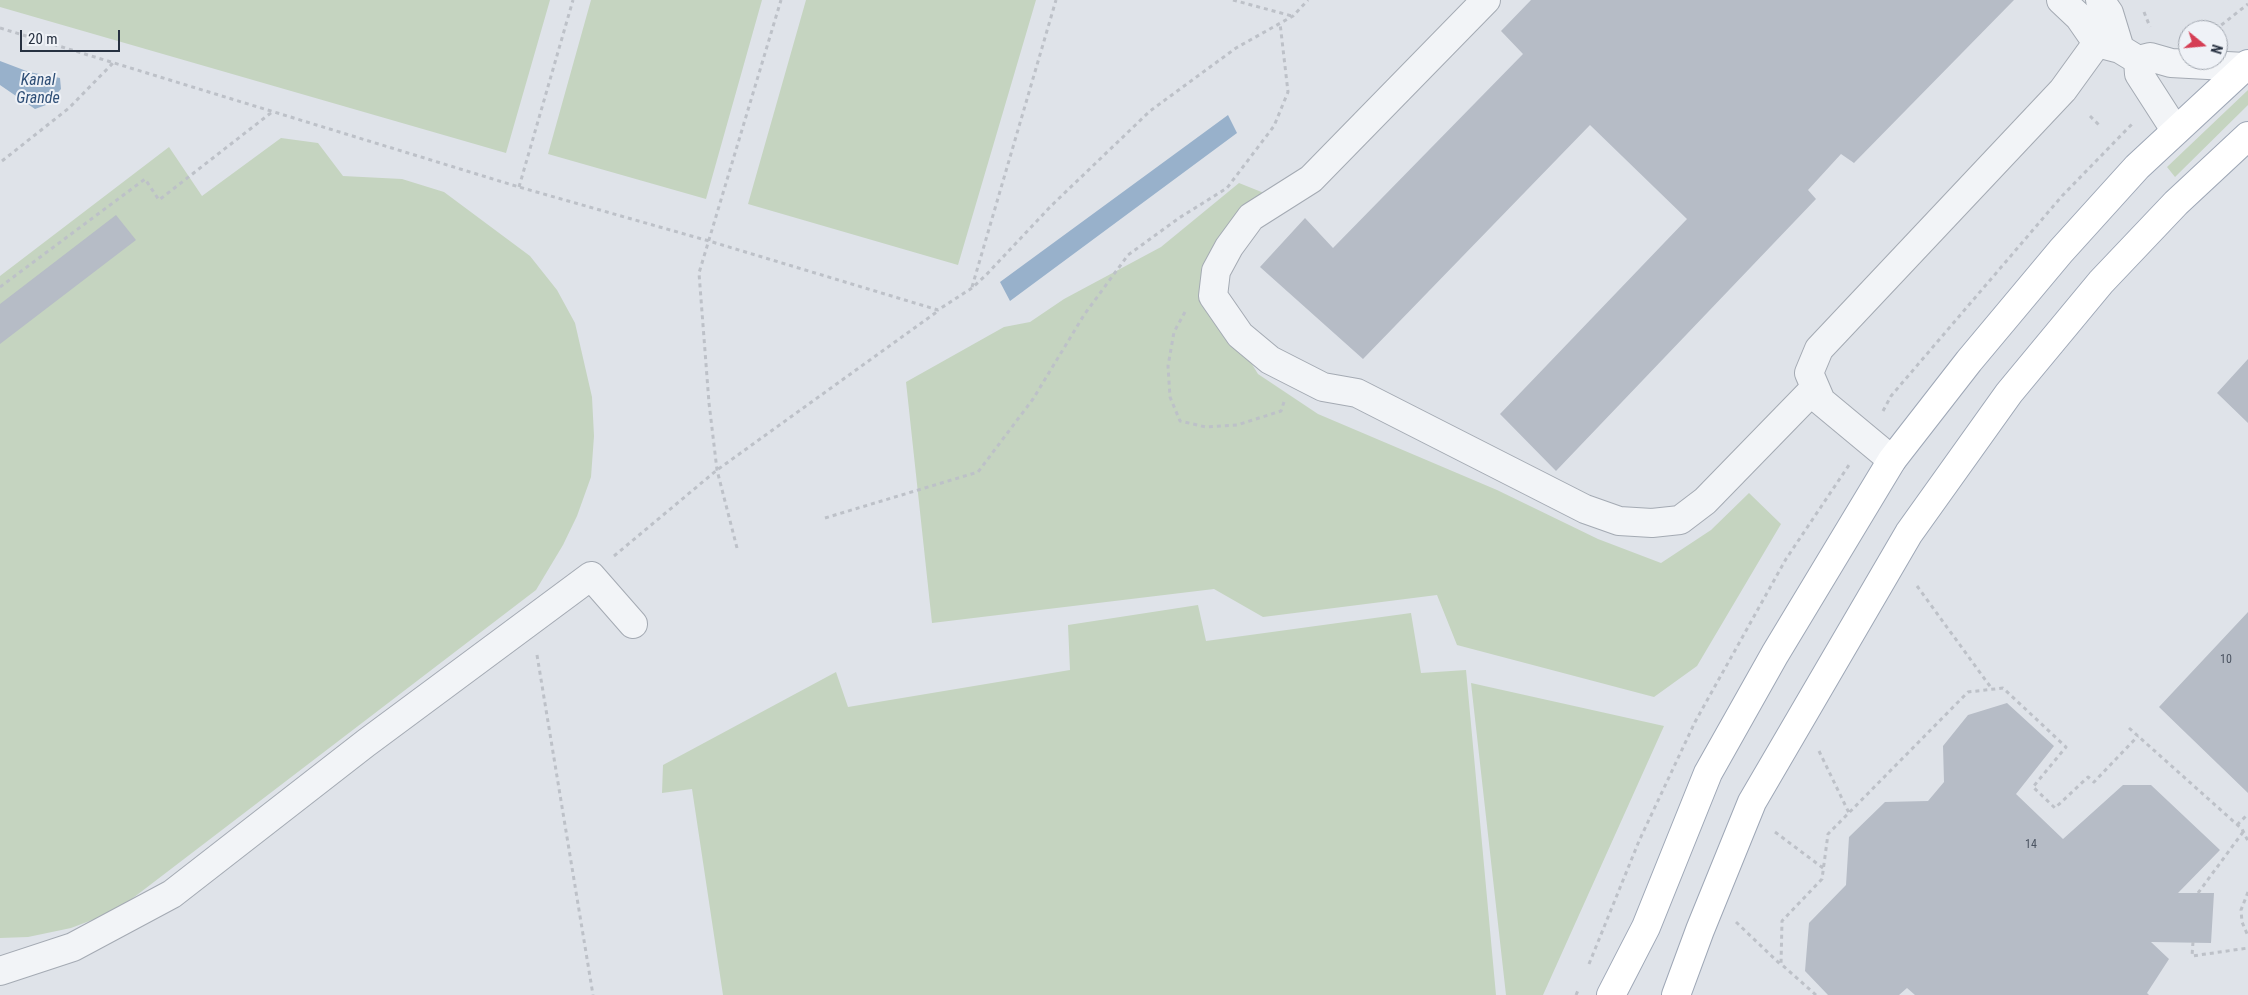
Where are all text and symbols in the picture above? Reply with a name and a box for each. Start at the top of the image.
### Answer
scale bar [22,20,122,52]
north arrow [2178,20,2228,70]
text: 20 m [28,30,58,48]
text: N [2207,43,2225,56]
water label: Kanal Grande [16,71,60,109]
house number: 10 [2220,653,2232,667]
house number: 14 [2025,838,2037,852]

